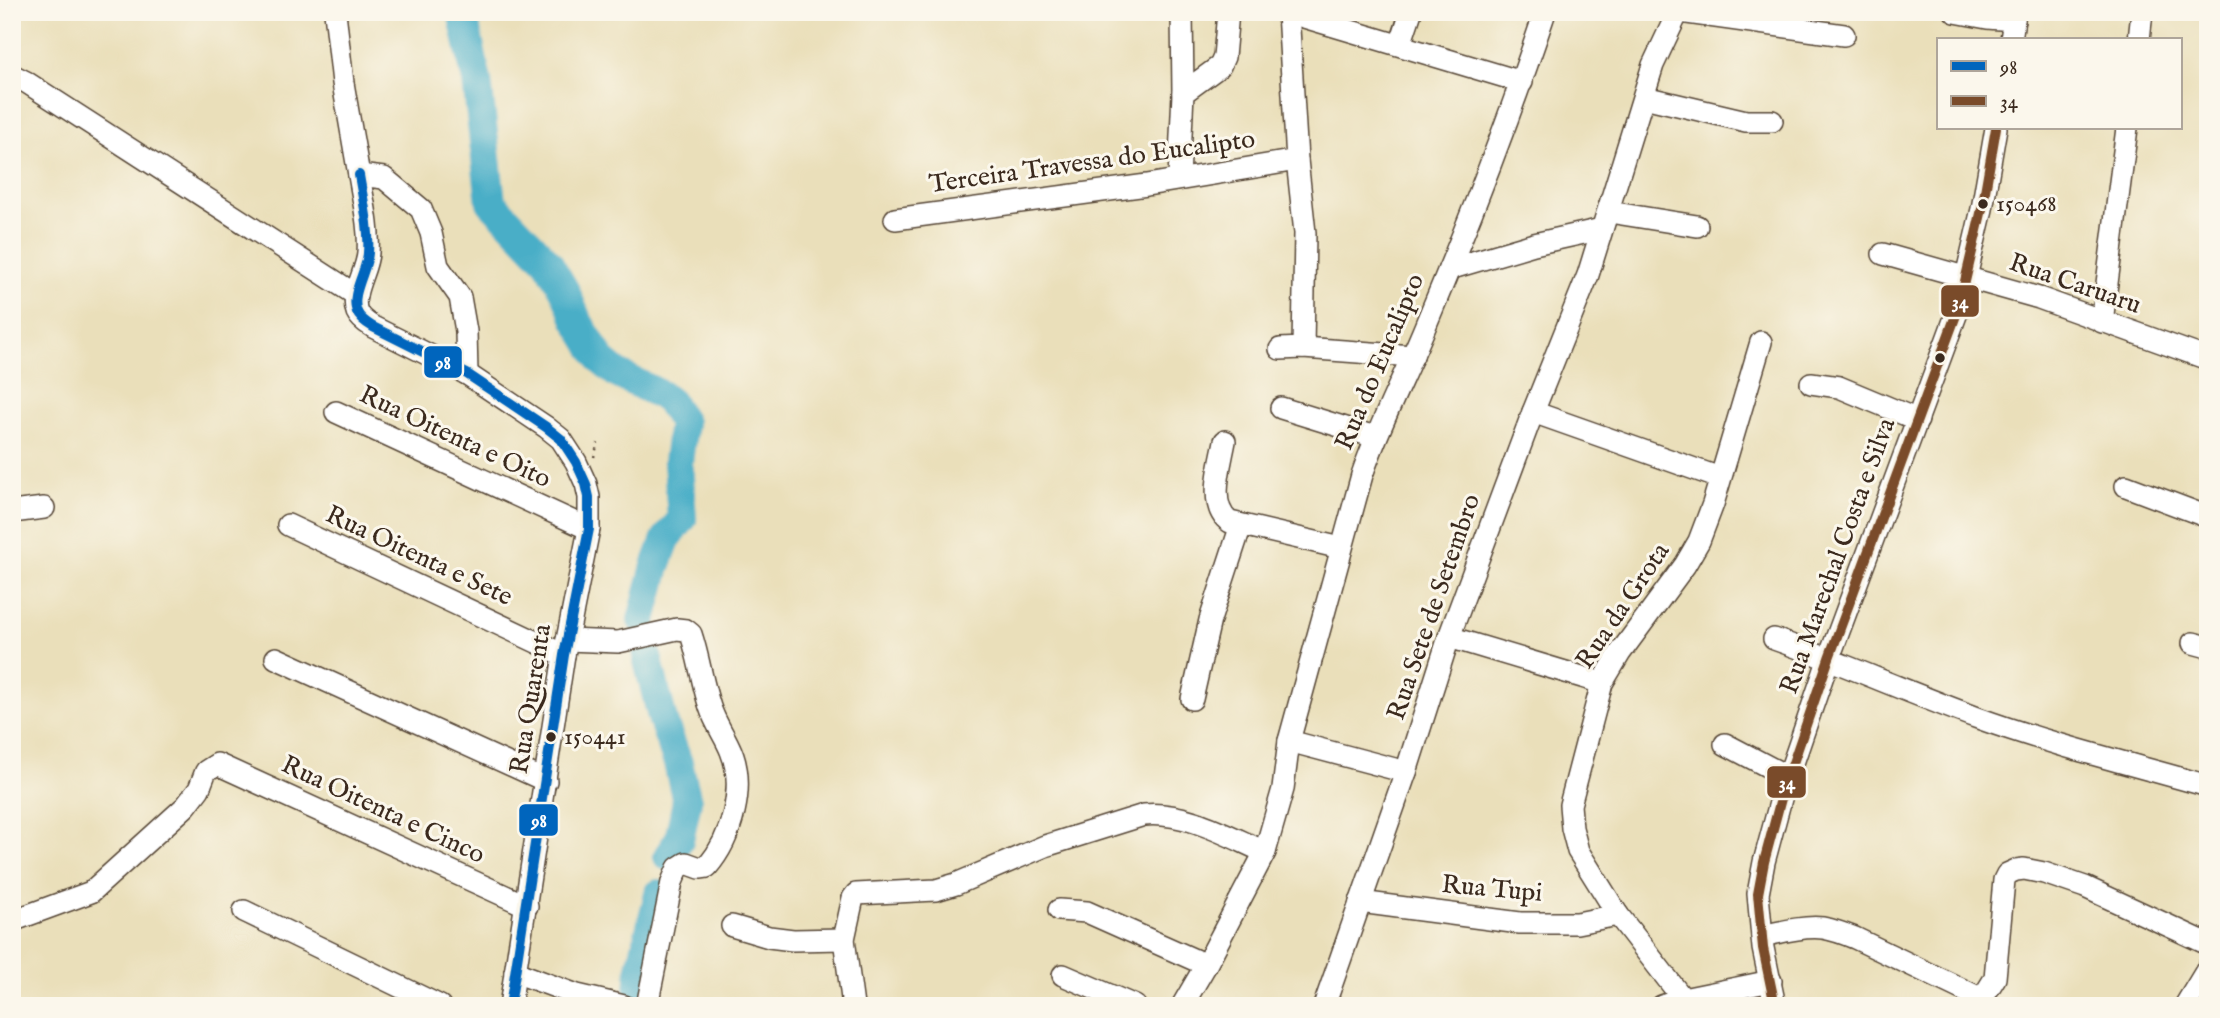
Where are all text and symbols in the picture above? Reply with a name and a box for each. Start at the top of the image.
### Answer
legend [1937,38,2182,130]
text: 98 [1999,55,2017,82]
text: 34 [2000,89,2019,116]
street label: Terceira Travessa do Eucalipto [927,123,1257,201]
place label: 150468 [1996,189,2057,220]
marker: 150468 [1976,197,1990,211]
street label: Rua Caruaru [2005,246,2145,322]
street label: Rua do Eucalipto [1328,269,1432,455]
line badge: 34 [1940,284,1980,318]
text: 34 [1952,291,1969,315]
line badge: 98 [423,345,463,379]
unlabelled marker [1933,351,1947,365]
text: 98 [434,352,451,376]
street label: Rua Oitenta e Oito [354,378,556,496]
street label: Rua Marechal Costa e Silva [1773,413,1904,698]
street label: Rua Sete de Setembro [1380,490,1488,724]
street label: Rua Oitenta e Sete [320,498,518,614]
street label: Rua da Grota [1569,536,1678,675]
street label: Rua Quarenta [503,621,559,776]
place label: 150441 [564,722,626,753]
marker: 150441 [544,730,558,744]
street label: Rua Oitenta e Cinco [276,748,490,872]
line badge: 34 [1766,765,1807,799]
text: 34 [1779,772,1796,796]
line badge: 98 [518,803,559,837]
text: 98 [530,810,547,834]
street label: Rua Tupi [1440,868,1544,910]

